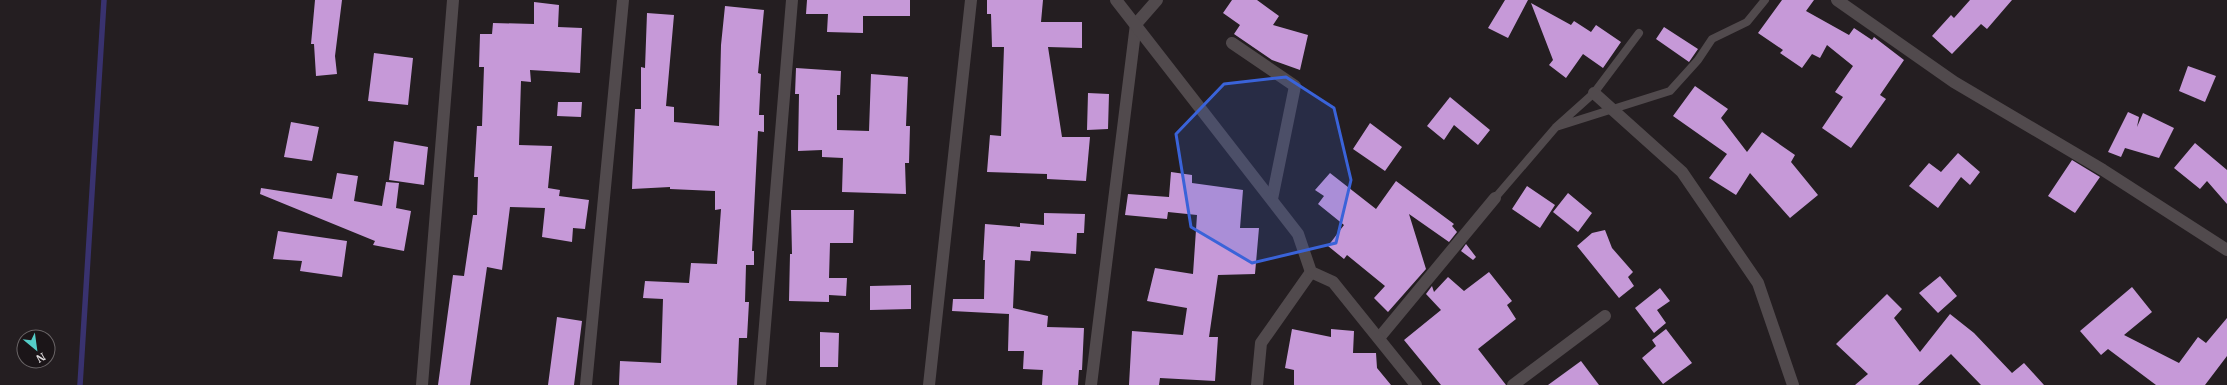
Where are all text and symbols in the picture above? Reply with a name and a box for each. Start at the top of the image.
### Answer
north arrow [16,329,56,369]
text: N [33,350,48,366]

